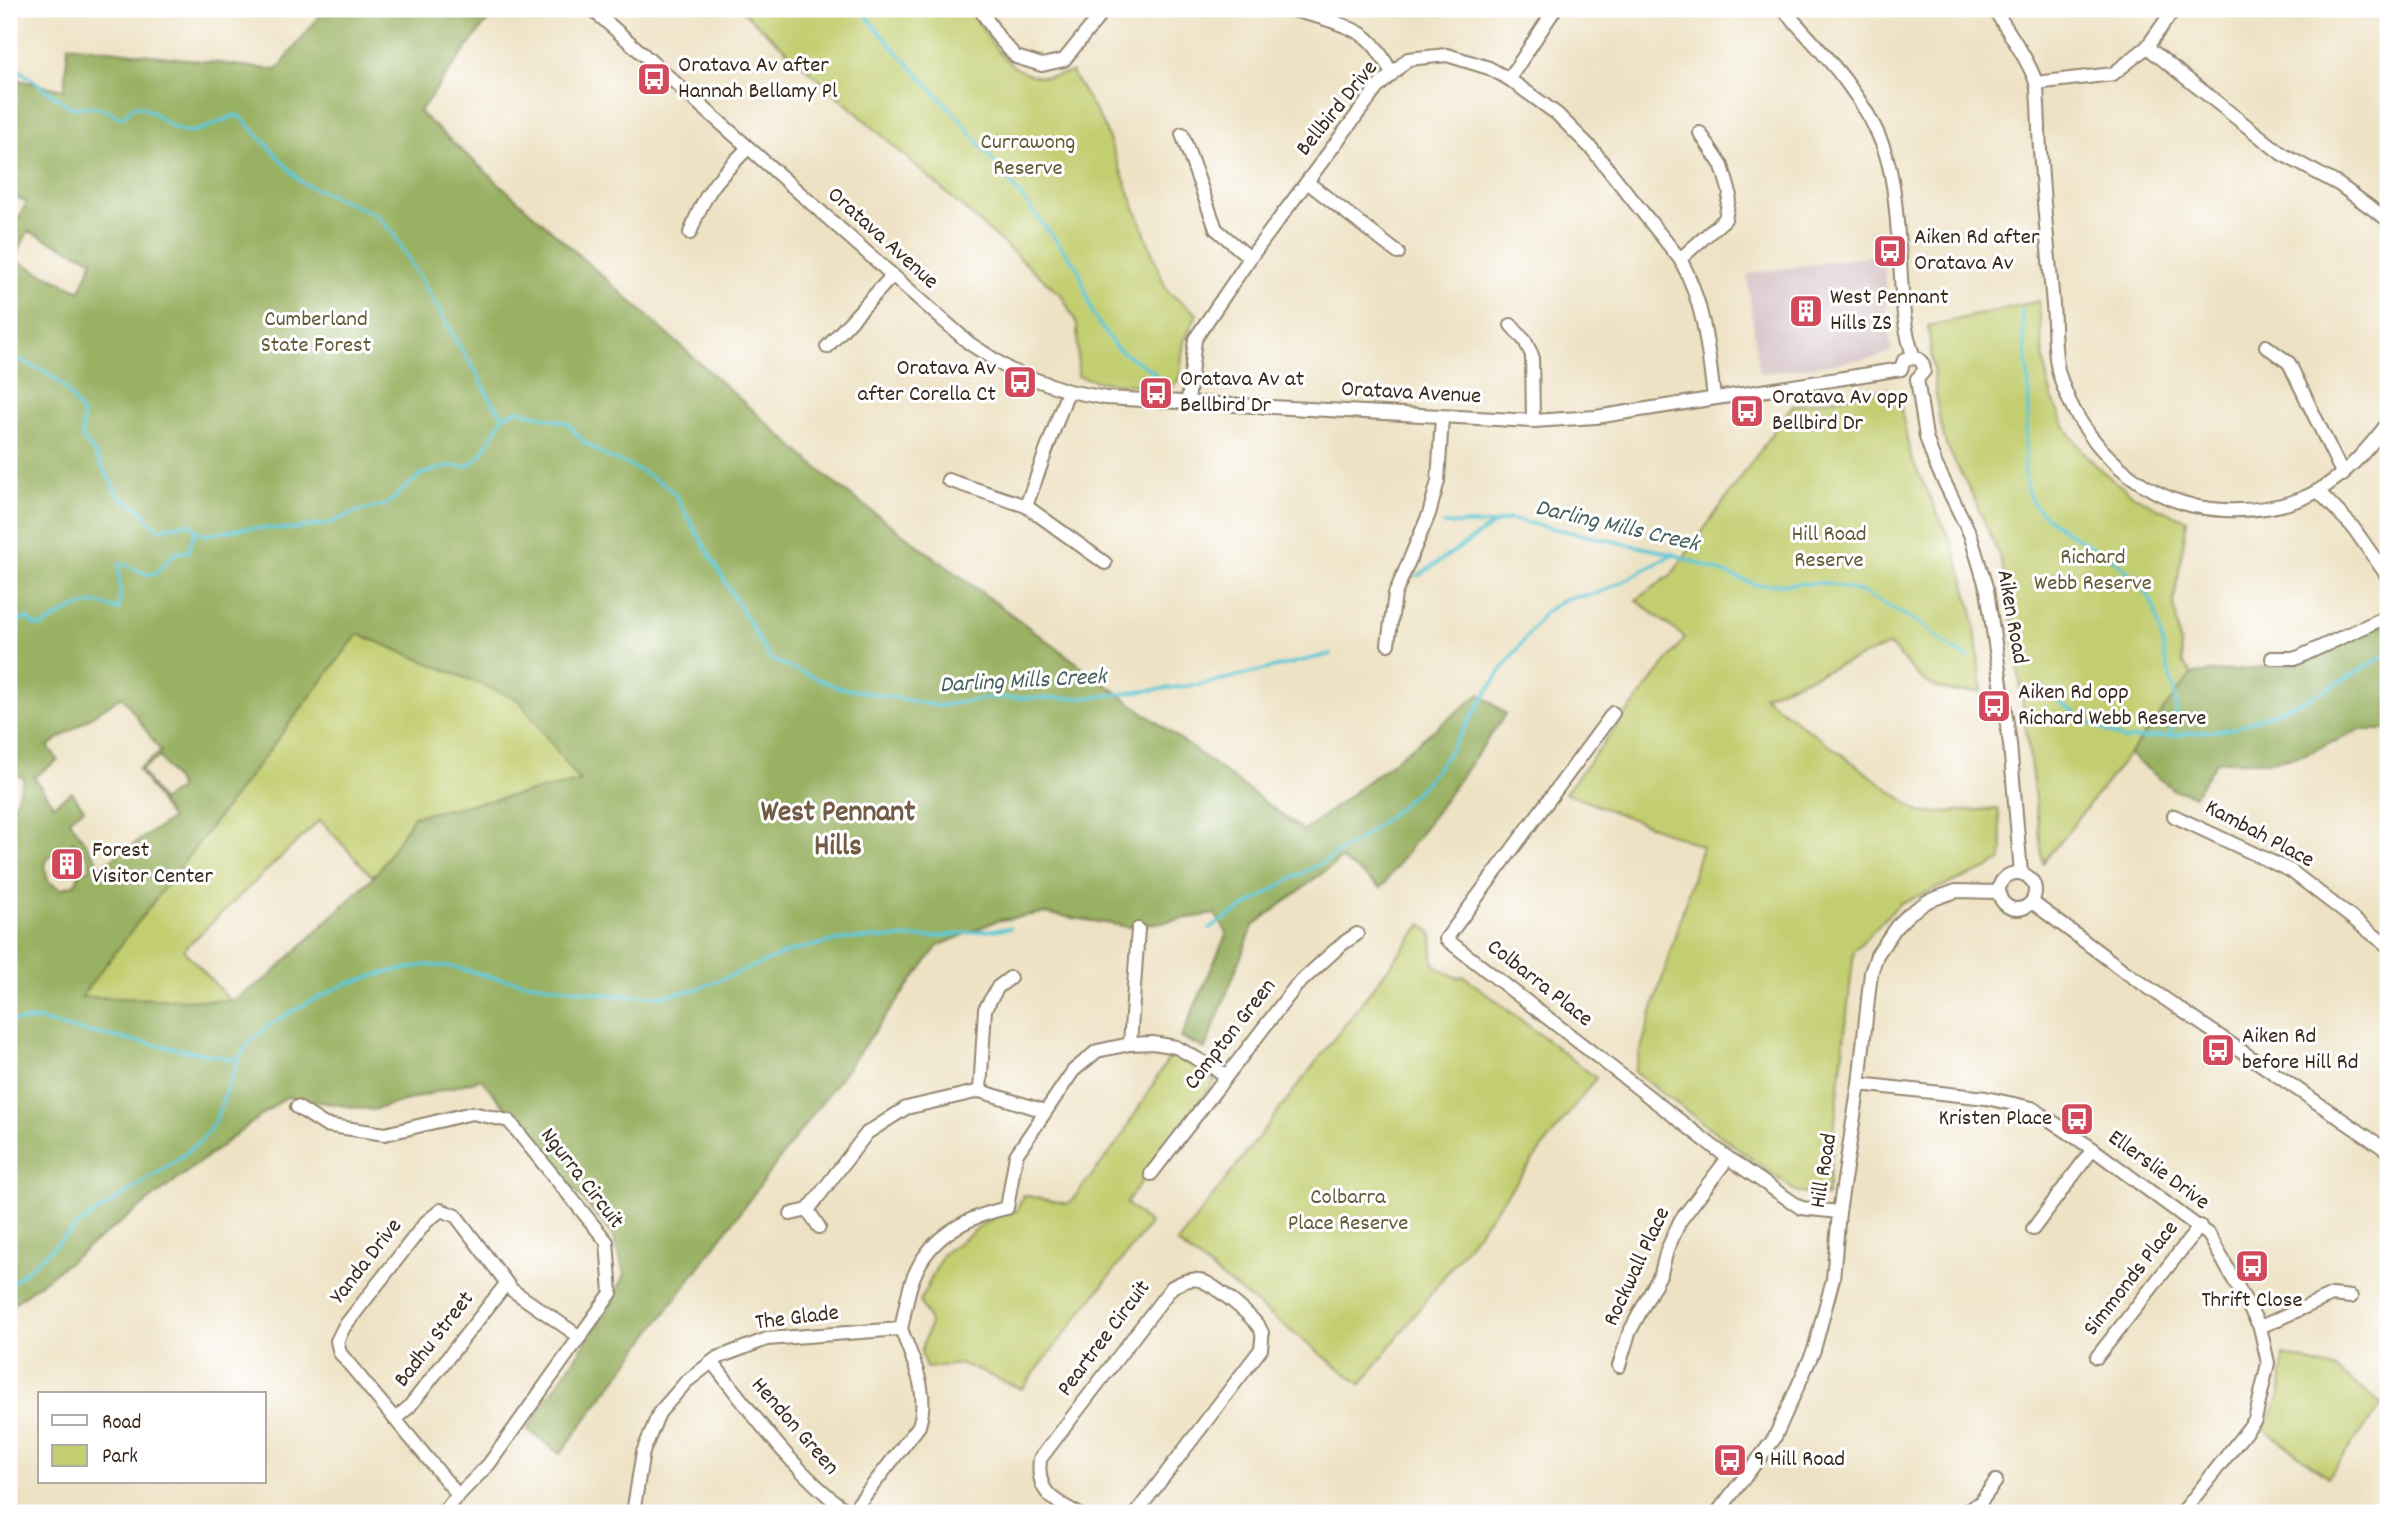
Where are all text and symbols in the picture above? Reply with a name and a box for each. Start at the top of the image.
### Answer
place label: Oratava Av after Hannah Bellamy Pl [678,50,838,109]
street label: Bellbird Drive [1289,54,1387,164]
bus stop icon: Oratava Av after Hannah Bellamy Pl [635,60,673,98]
park label: Currawong Reserve [981,127,1075,186]
street label: Oratava Avenue [819,180,945,298]
place label: Aiken Rd after Oratava Av [1914,222,2040,281]
bus stop icon: Aiken Rd after Oratava Av [1871,232,1909,270]
place label: West Pennant Hills ZS [1830,282,1948,341]
building icon: West Pennant Hills ZS [1787,292,1825,330]
park label: Cumberland State Forest [261,304,371,363]
place label: Oratava Av after Corella Ct [858,353,996,412]
bus stop icon: Oratava Av after Corella Ct [1001,363,1039,401]
place label: Oratava Av at Bellbird Dr [1180,364,1304,423]
bus stop icon: Oratava Av at Bellbird Dr [1137,374,1175,412]
street label: Oratava Avenue [1340,374,1482,414]
place label: Oratava Av opp Bellbird Dr [1772,382,1908,441]
bus stop icon: Oratava Av opp Bellbird Dr [1728,392,1766,430]
water label: Darling Mills Creek [1532,492,1704,563]
park label: Hill Road Reserve [1791,519,1867,578]
park label: Richard Webb Reserve [2034,542,2152,601]
street label: Aiken Road [1986,567,2036,667]
water label: Darling Mills Creek [939,661,1109,703]
place label: Aiken Rd opp Richard Webb Reserve [2018,677,2206,736]
bus stop icon: Aiken Rd opp Richard Webb Reserve [1975,687,2013,725]
street label: Kambah Place [2198,792,2320,878]
district label: West Pennant Hills [761,793,915,870]
place label: Forest Visitor Center [92,835,213,894]
building icon: Forest Visitor Center [48,845,86,883]
street label: Colbarra Place [1479,932,1599,1036]
street label: Compton Green [1177,972,1285,1098]
place label: Aiken Rd before Hill Rd [2242,1021,2359,1080]
bus stop icon: Aiken Rd before Hill Rd [2199,1031,2237,1069]
bus stop icon: Kristen Place [2058,1100,2096,1138]
place label: Kristen Place [1938,1103,2052,1136]
street label: Ngurra Circuit [531,1121,631,1237]
street label: Ellerslie Drive [2100,1123,2216,1219]
street label: Hill Road [1803,1131,1847,1211]
park label: Colbarra Place Reserve [1288,1182,1408,1241]
street label: Rockwall Place [1596,1202,1680,1332]
street label: Yanda Drive [323,1212,411,1312]
street label: Simmonds Place [2076,1214,2188,1344]
bus stop icon: Thrift Close [2233,1247,2271,1285]
street label: Peartree Circuit [1050,1274,1160,1404]
street label: Badhu Street [387,1285,483,1395]
place label: Thrift Close [2201,1285,2303,1318]
street label: The Glade [753,1298,841,1340]
street label: Hendon Green [742,1371,846,1483]
legend [38,1392,266,1484]
text: Road [102,1409,141,1439]
bus stop icon: 9 Hill Road [1711,1441,1749,1479]
text: Park [102,1443,138,1473]
place label: 9 Hill Road [1754,1444,1845,1477]

